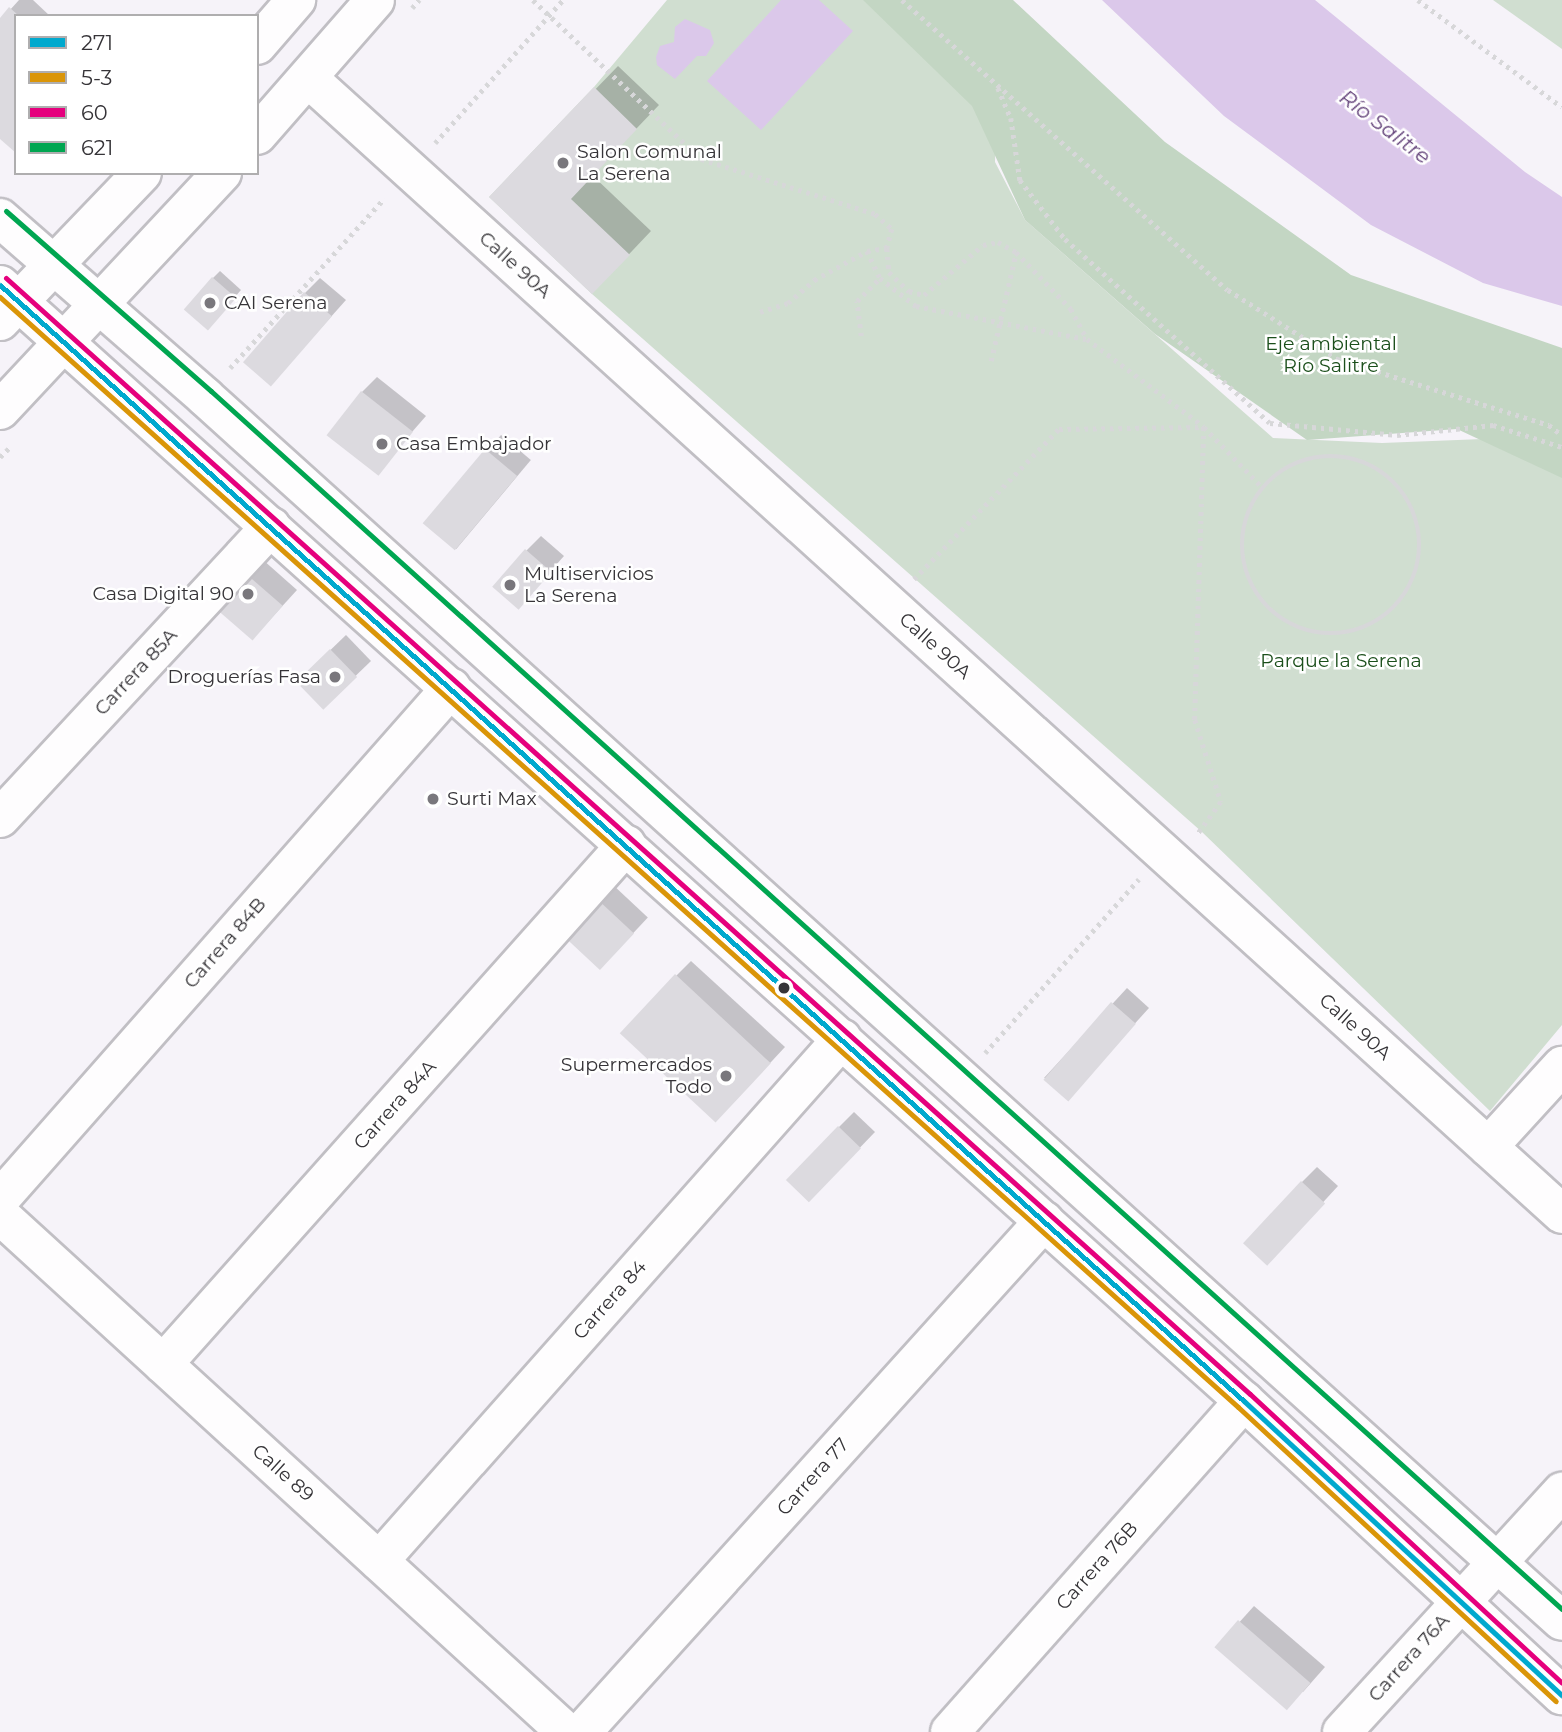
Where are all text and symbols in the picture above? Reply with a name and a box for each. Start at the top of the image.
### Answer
legend [14,14,259,175]
text: 271 [81,30,113,55]
text: 5-3 [81,65,112,90]
water label: Río Salitre [1335,85,1435,169]
text: 60 [81,100,108,125]
text: 621 [81,135,113,160]
place label: Salon Comunal La Serena [577,141,722,185]
marker: Salon Comunal La Serena [555,155,571,171]
street label: Calle 90A [474,227,556,303]
place label: CAI Serena [224,292,328,314]
marker: CAI Serena [202,295,218,311]
park label: Eje ambiental Río Salitre [1265,333,1397,377]
place label: Casa Embajador [396,433,552,455]
marker: Casa Embajador [374,436,390,452]
place label: Multiservicios La Serena [524,563,654,607]
marker: Multiservicios La Serena [502,577,518,593]
place label: Casa Digital 90 [92,583,234,605]
marker: Casa Digital 90 [240,586,256,602]
street label: Calle 90A [894,608,976,684]
street label: Carrera 85A [90,624,182,720]
park label: Parque la Serena [1260,650,1422,672]
place label: Droguerías Fasa [167,666,321,688]
marker: Droguerías Fasa [327,669,343,685]
place label: Surti Max [447,788,537,810]
marker: Surti Max [425,791,441,807]
street label: Carrera 84B [179,893,271,993]
unlabelled marker [777,981,791,995]
street label: Calle 90A [1314,989,1396,1065]
place label: Supermercados Todo [561,1054,712,1098]
street label: Carrera 84A [349,1056,441,1154]
marker: Supermercados Todo [718,1068,734,1084]
street label: Carrera 84 [569,1256,651,1344]
street label: Carrera 77 [772,1434,854,1520]
street label: Calle 89 [248,1439,318,1507]
street label: Carrera 76B [1052,1517,1142,1615]
street label: Carrera 76A [1364,1609,1454,1707]

